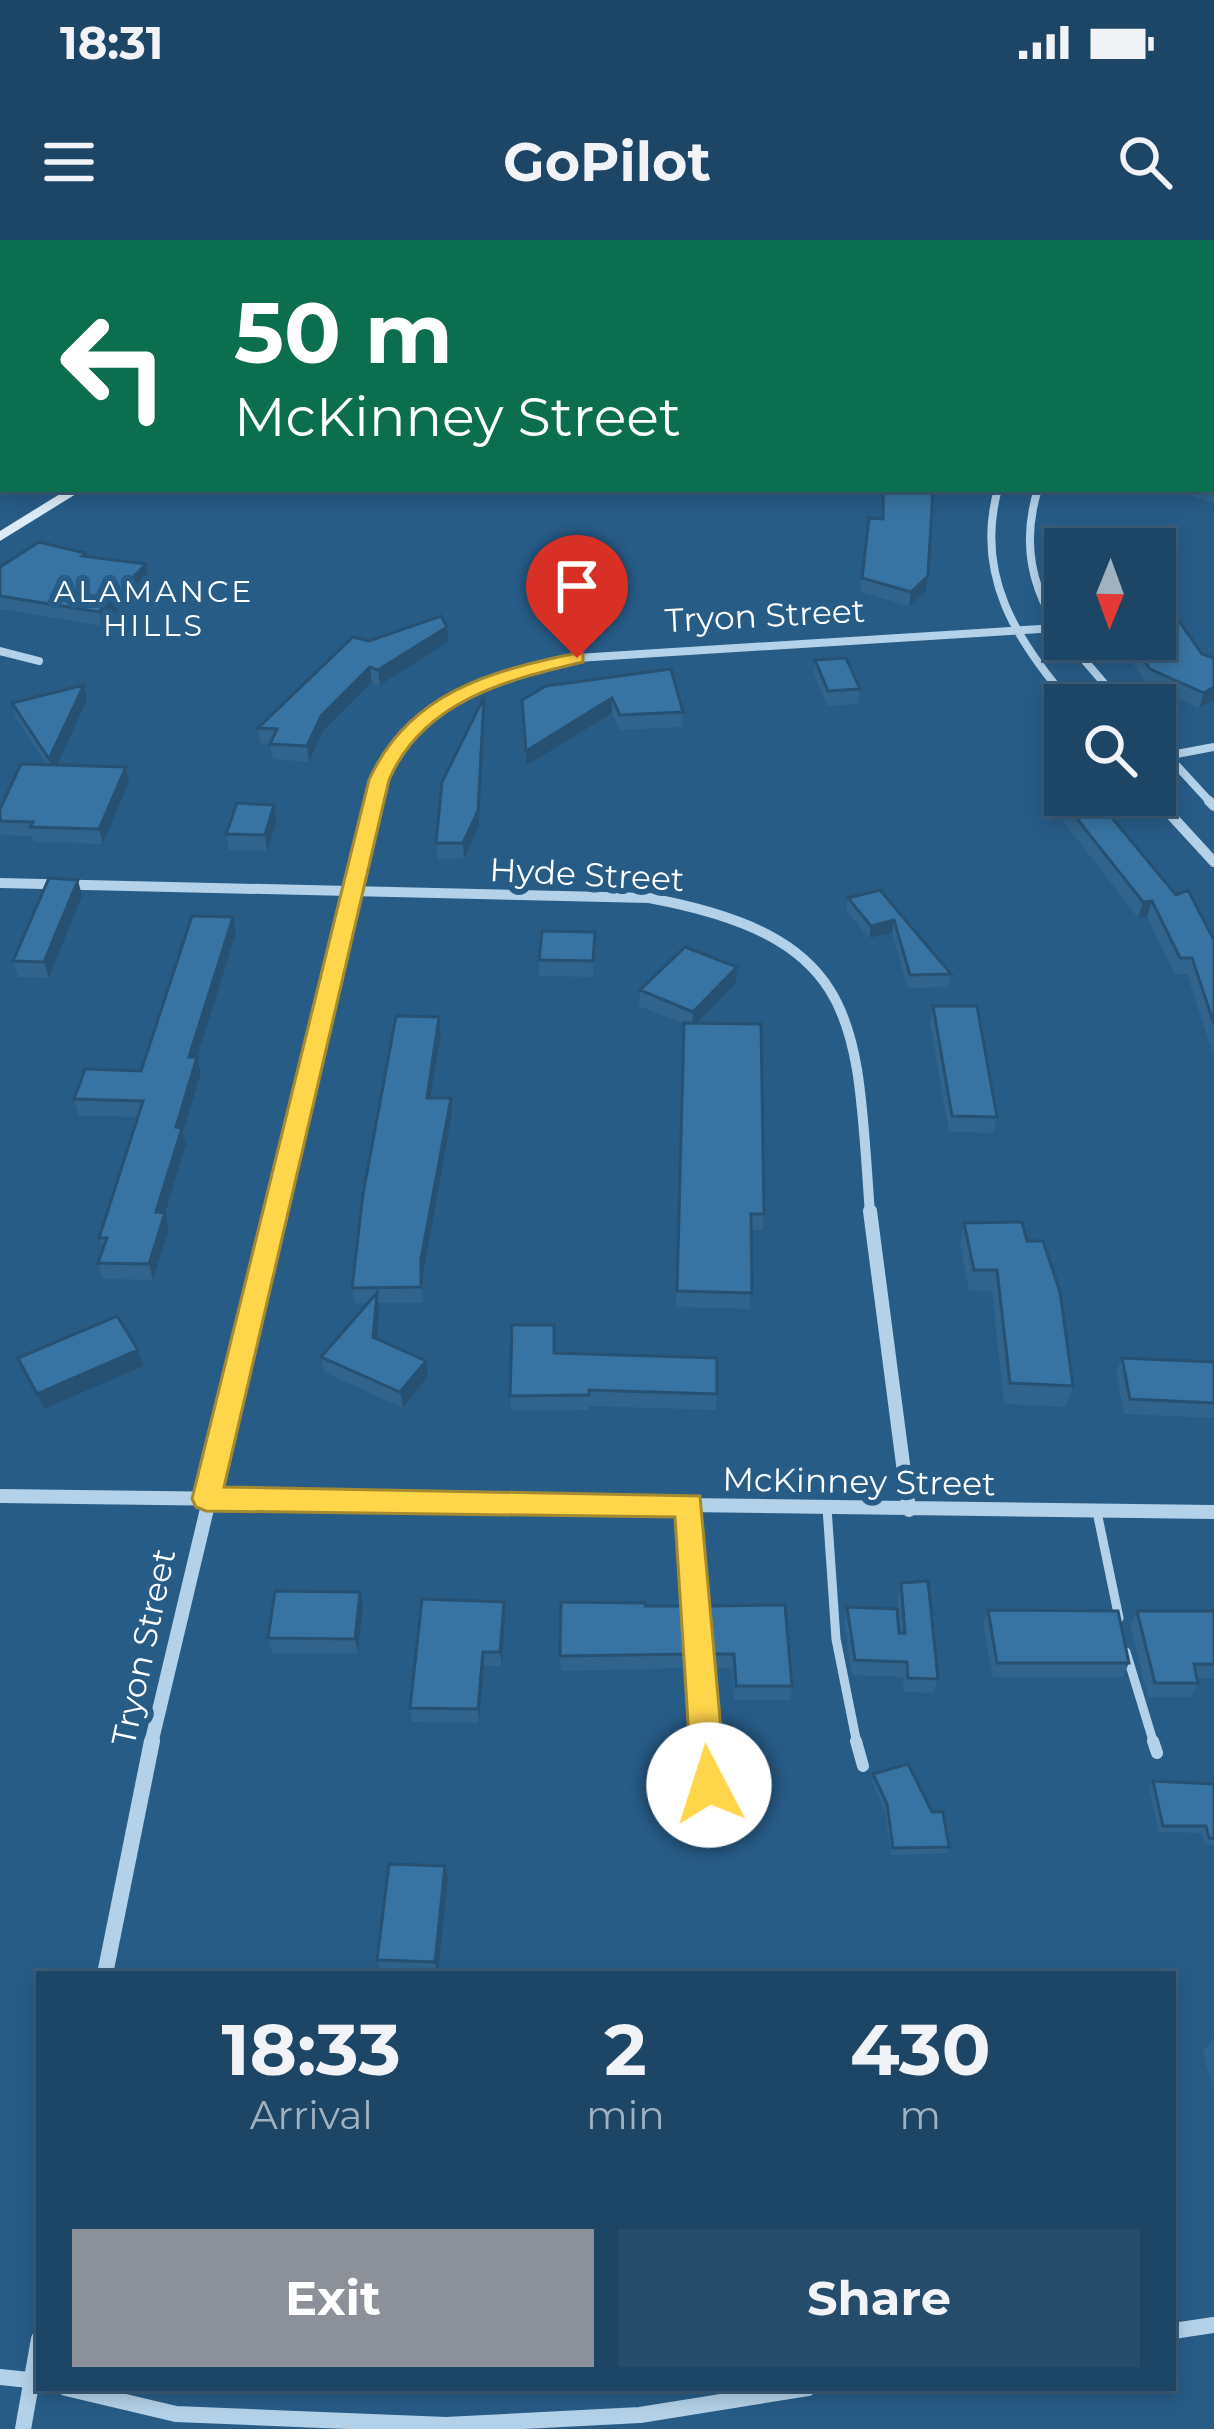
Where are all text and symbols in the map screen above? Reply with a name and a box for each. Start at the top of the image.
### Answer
text: 18:31 [60,15,163,70]
icon: menu [36,129,102,195]
text: GoPilot [503,129,711,195]
icon: search [1112,129,1178,195]
text: 50 m [234,282,453,384]
icon: left [36,288,192,444]
text: McKinney Street [234,384,681,450]
north arrow [1044,528,1176,660]
map controls [1044,528,1176,816]
pin [526,535,628,658]
icon: arrive [544,553,610,619]
district label: ALAMANCE HILLS [54,573,254,644]
street label: Tryon Street [664,590,866,640]
button: search [1044,684,1176,816]
street label: Hyde Street [489,849,685,899]
street label: McKinney Street [722,1459,996,1503]
street label: Tryon Street [103,1545,183,1749]
position arrow [646,1722,772,1848]
text: 18:33 [221,2005,401,2093]
text: 2 [604,2005,647,2093]
text: 430 [850,2005,991,2093]
text: Arrival [250,2091,373,2139]
text: min [586,2091,665,2139]
text: m [900,2091,941,2139]
button: Exit [72,2229,594,2367]
button: Share [618,2229,1140,2367]

